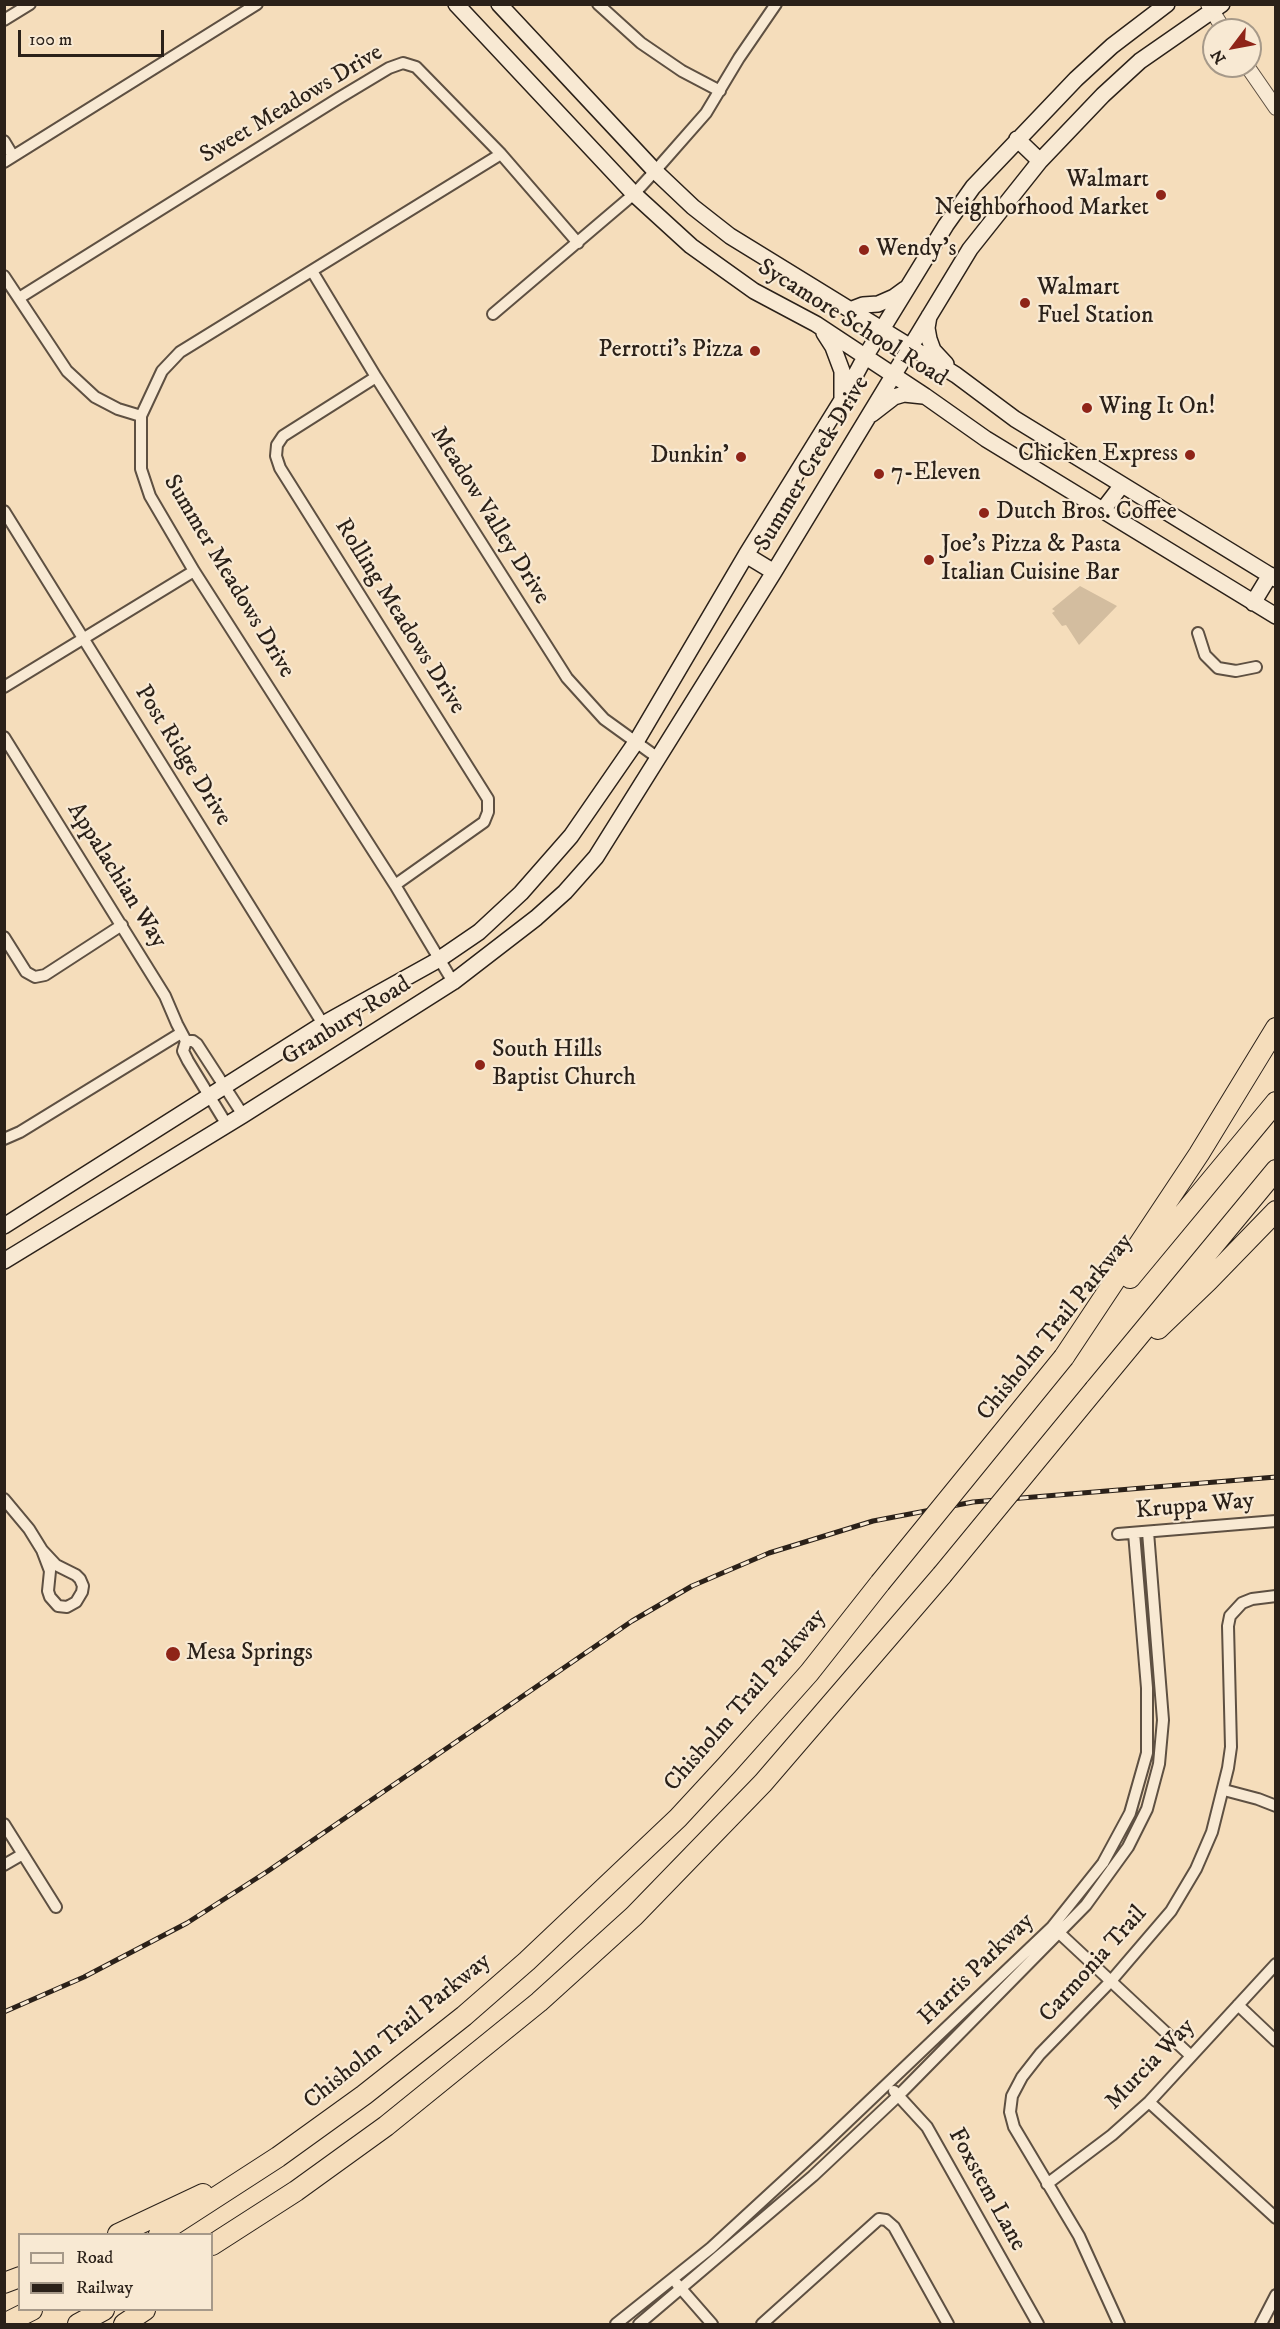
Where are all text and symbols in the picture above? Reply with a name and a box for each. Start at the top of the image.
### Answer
scale bar [21,18,166,56]
north arrow [1202,18,1262,78]
text: 100 m [29,29,72,51]
street label: Sweet Meadows Drive [196,39,388,171]
text: N [1206,46,1230,67]
place label: Walmart Neighborhood Market [934,167,1149,223]
marker: Walmart Neighborhood Market [1154,188,1168,202]
place label: Wendy's [876,236,957,264]
marker: Wendy's [857,243,871,257]
street label: Sycamore School Road [752,254,952,394]
place label: Walmart Fuel Station [1037,275,1153,331]
marker: Walmart Fuel Station [1018,296,1032,310]
place label: Perrotti's Pizza [598,337,743,365]
marker: Perrotti's Pizza [748,344,762,358]
street label: Summer Creek Drive [749,371,877,557]
place label: Wing It On! [1099,394,1215,422]
marker: Wing It On! [1080,401,1094,415]
street label: Meadow Valley Drive [423,422,555,610]
place label: Chicken Express [1018,441,1178,469]
place label: Dunkin' [650,443,729,471]
marker: Chicken Express [1183,448,1197,462]
marker: Dunkin' [734,450,748,464]
place label: 7-Eleven [891,460,980,488]
marker: 7-Eleven [872,467,886,481]
street label: Summer Meadows Drive [156,470,300,684]
place label: Dutch Bros. Coffee [996,499,1177,527]
marker: Dutch Bros. Coffee [977,506,991,520]
street label: Rolling Meadows Drive [327,514,471,720]
place label: Joe's Pizza & Pasta Italian Cuisine Bar [941,532,1121,588]
marker: Joe's Pizza & Pasta Italian Cuisine Bar [922,553,936,567]
street label: Post Ridge Drive [127,680,237,832]
street label: Appalachian Way [60,798,172,954]
street label: Granbury Road [277,971,417,1073]
place label: South Hills Baptist Church [492,1037,636,1093]
marker: South Hills Baptist Church [473,1058,487,1072]
street label: Chisholm Trail Parkway [972,1229,1140,1427]
street label: Kruppa Way [1135,1487,1255,1527]
street label: Chisholm Trail Parkway [659,1604,833,1798]
place label: Mesa Springs [186,1640,313,1668]
marker: Mesa Springs [164,1645,182,1663]
street label: Carmonia Trail [1034,1901,1154,2029]
street label: Harris Parkway [913,1908,1041,2032]
street label: Chisholm Trail Parkway [299,1948,497,2116]
street label: Murcia Way [1100,2013,1202,2117]
street label: Foxstem Lane [940,2124,1032,2256]
legend [18,2233,213,2311]
text: Road [76,2247,113,2269]
text: Railway [76,2277,133,2299]

